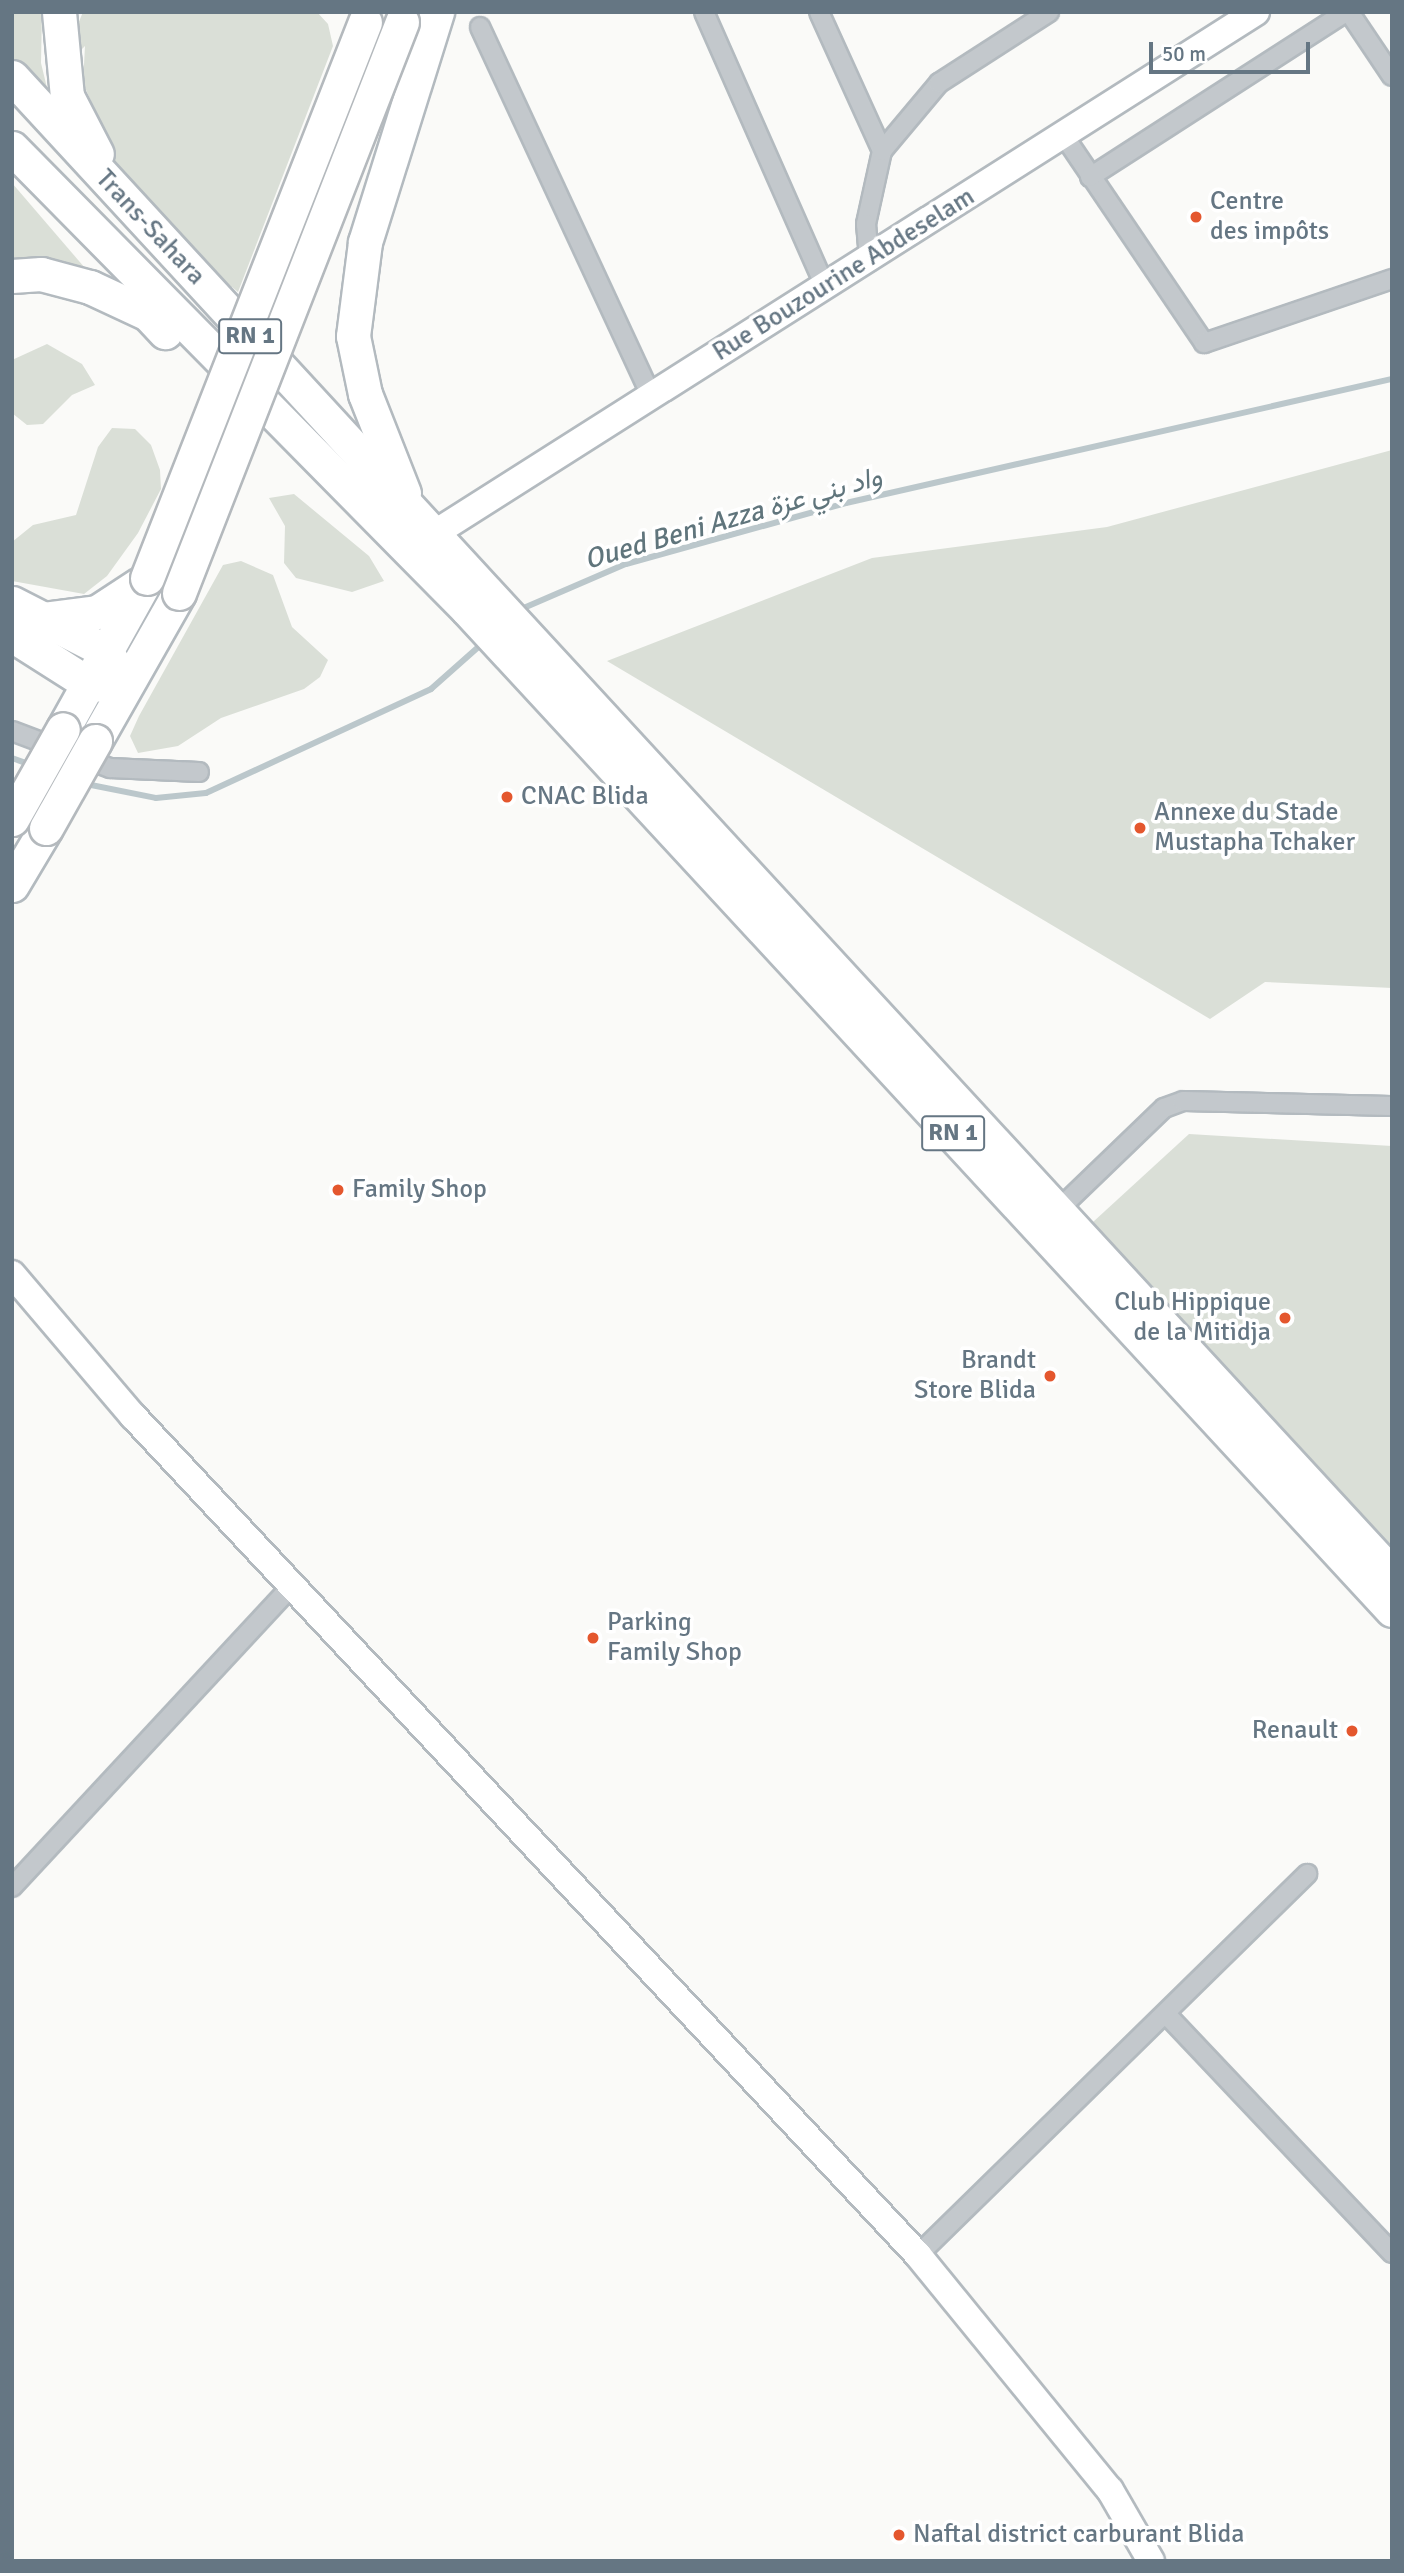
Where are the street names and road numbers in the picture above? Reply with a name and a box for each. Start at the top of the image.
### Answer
street label: Trans-Sahara [89,164,211,292]
street label: Rue Bouzourine Abdeselam [707,182,981,368]
road number: RN 1 [217,316,283,356]
road number: RN 1 [920,1112,986,1154]

